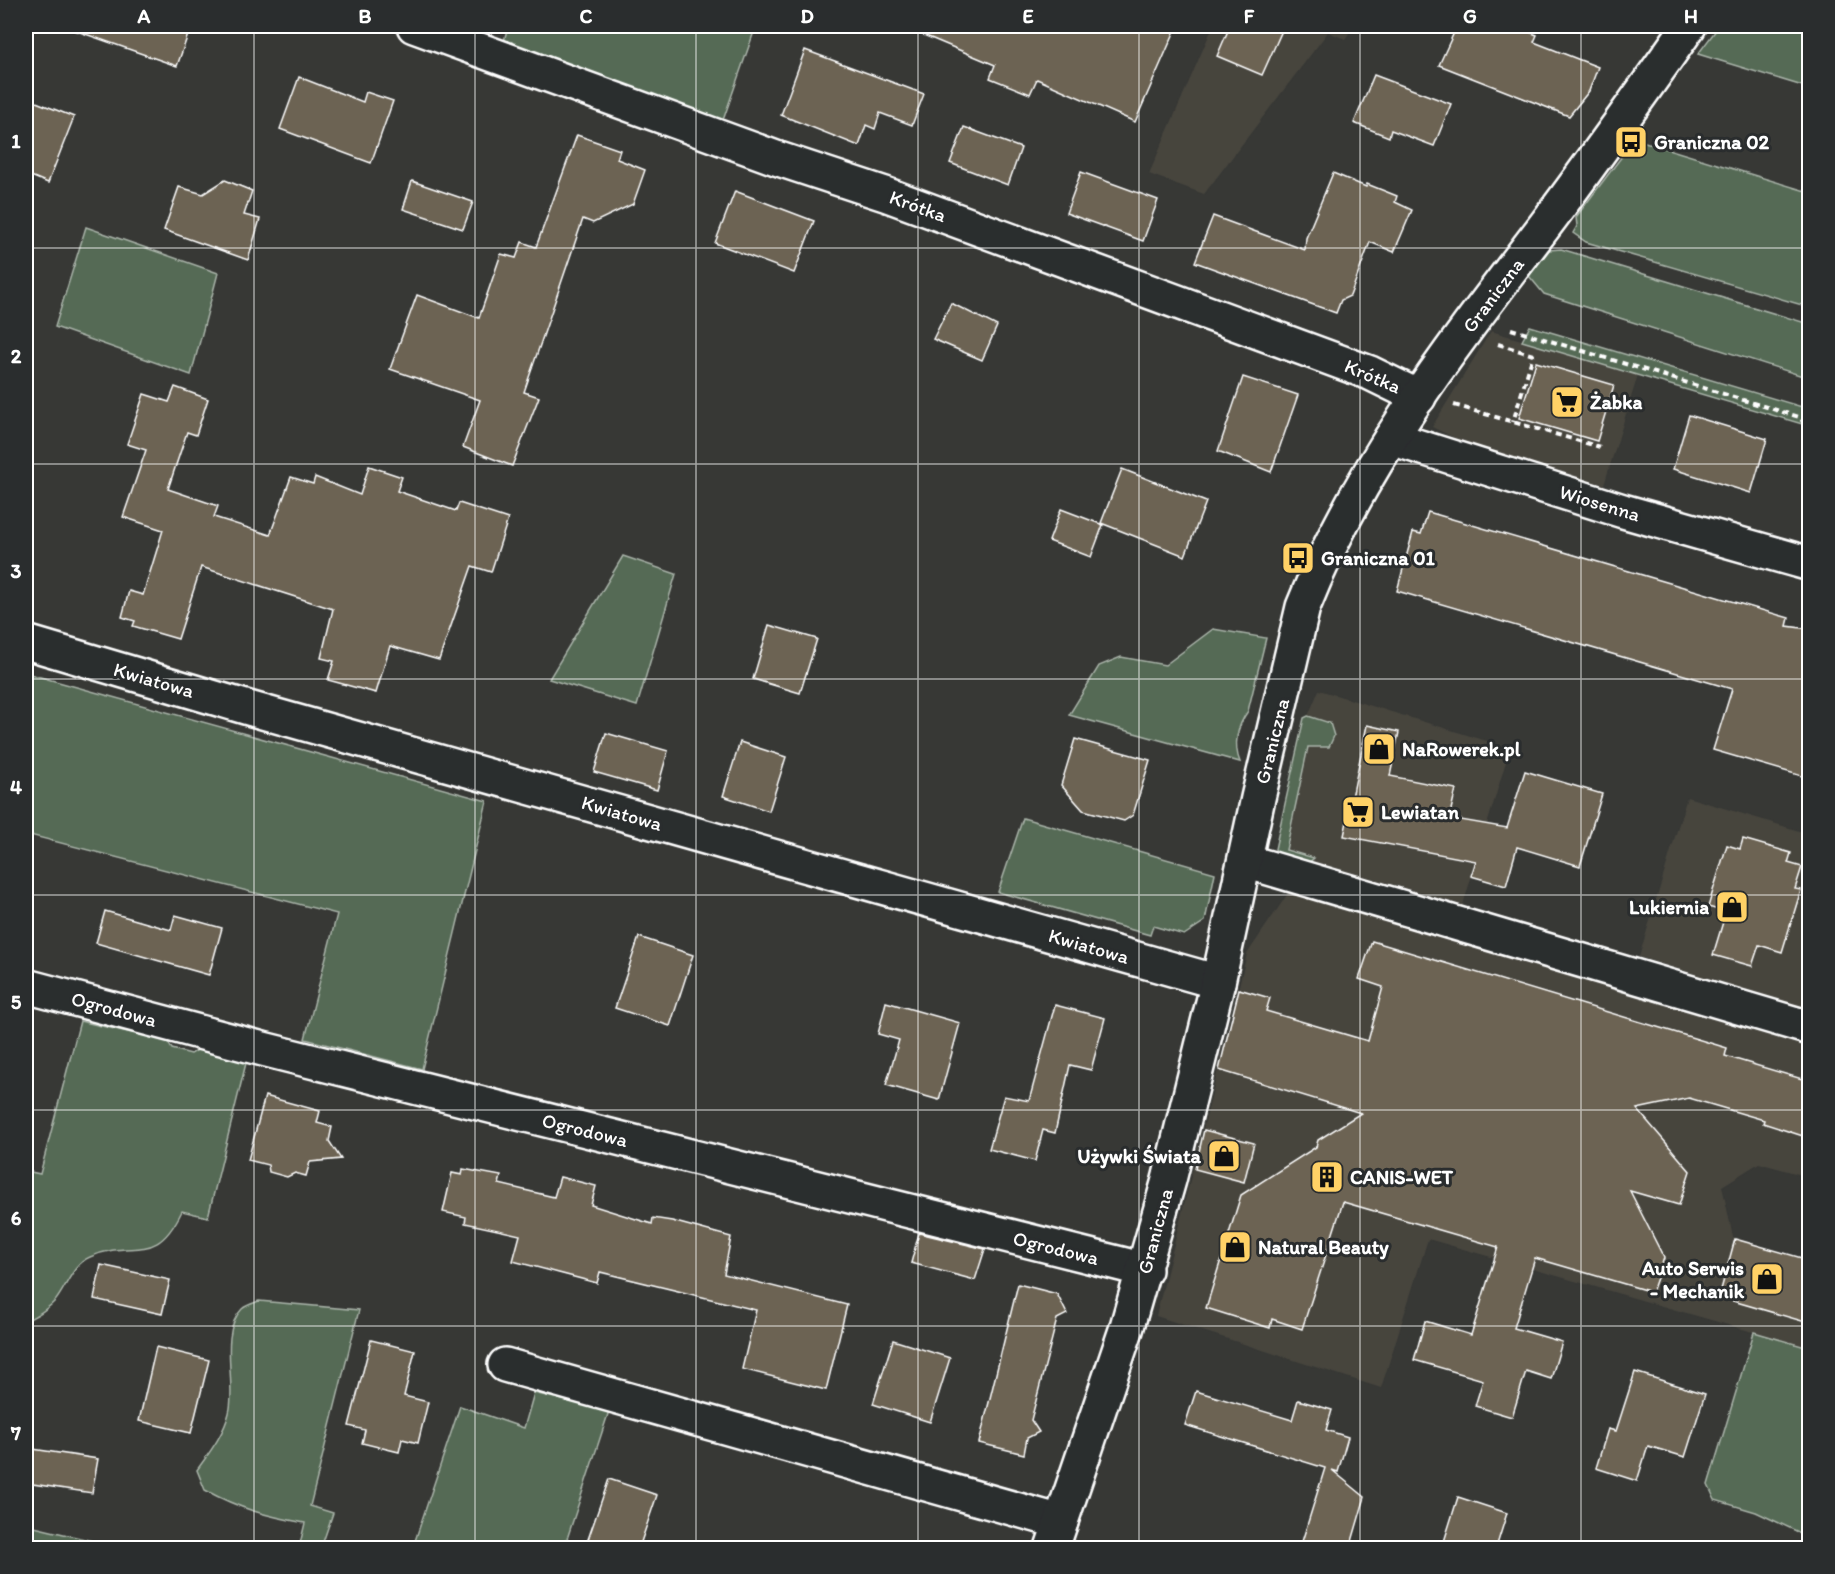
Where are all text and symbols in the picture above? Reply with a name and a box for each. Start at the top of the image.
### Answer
text: A [137,4,151,28]
text: B [359,4,372,28]
text: C [580,4,593,28]
text: D [800,4,814,28]
text: E [1022,4,1034,28]
text: F [1244,4,1255,28]
text: G [1463,4,1477,28]
text: H [1684,4,1698,28]
bus stop icon: Graniczna 02 [1613,124,1649,160]
text: 1 [11,129,21,153]
place label: Graniczna 02 [1654,130,1769,154]
street label: Krótka [886,185,950,228]
street label: Graniczna [1457,252,1529,337]
text: 2 [11,344,22,368]
street label: Krótka [1341,353,1405,399]
supermarket icon: Żabka [1549,384,1585,420]
place label: Żabka [1590,390,1642,414]
street label: Wiosenna [1557,479,1644,527]
bus stop icon: Graniczna 01 [1280,540,1316,576]
place label: Graniczna 01 [1321,546,1435,570]
text: 3 [11,559,22,583]
street label: Kwiatowa [111,657,198,703]
street label: Graniczna [1250,695,1294,786]
shop icon: NaRowerek.pl [1361,731,1397,767]
place label: NaRowerek.pl [1402,737,1521,762]
text: 4 [10,775,22,799]
street label: Kwiatowa [579,790,666,836]
supermarket icon: Lewiatan [1340,794,1376,830]
place label: Lewiatan [1381,800,1460,824]
shop icon: Lukiernia [1714,889,1750,925]
place label: Lukiernia [1629,895,1709,919]
street label: Kwiatowa [1046,923,1133,969]
street label: Ogrodowa [69,986,160,1032]
text: 5 [11,990,22,1014]
street label: Ogrodowa [540,1108,631,1152]
shop icon: Używki Świata [1206,1138,1242,1174]
place label: Używki Świata [1077,1144,1202,1169]
building icon: CANIS-WET [1309,1159,1345,1195]
place label: CANIS-WET [1350,1165,1454,1189]
street label: Graniczna [1132,1185,1178,1276]
text: 6 [11,1206,22,1230]
street label: Ogrodowa [1011,1226,1102,1270]
shop icon: Natural Beauty [1217,1229,1253,1265]
place label: Natural Beauty [1258,1235,1389,1260]
place label: Auto Serwis - Mechanik [1641,1256,1745,1303]
shop icon: Auto Serwis - Mechanik [1749,1261,1785,1297]
text: 7 [10,1421,21,1445]

